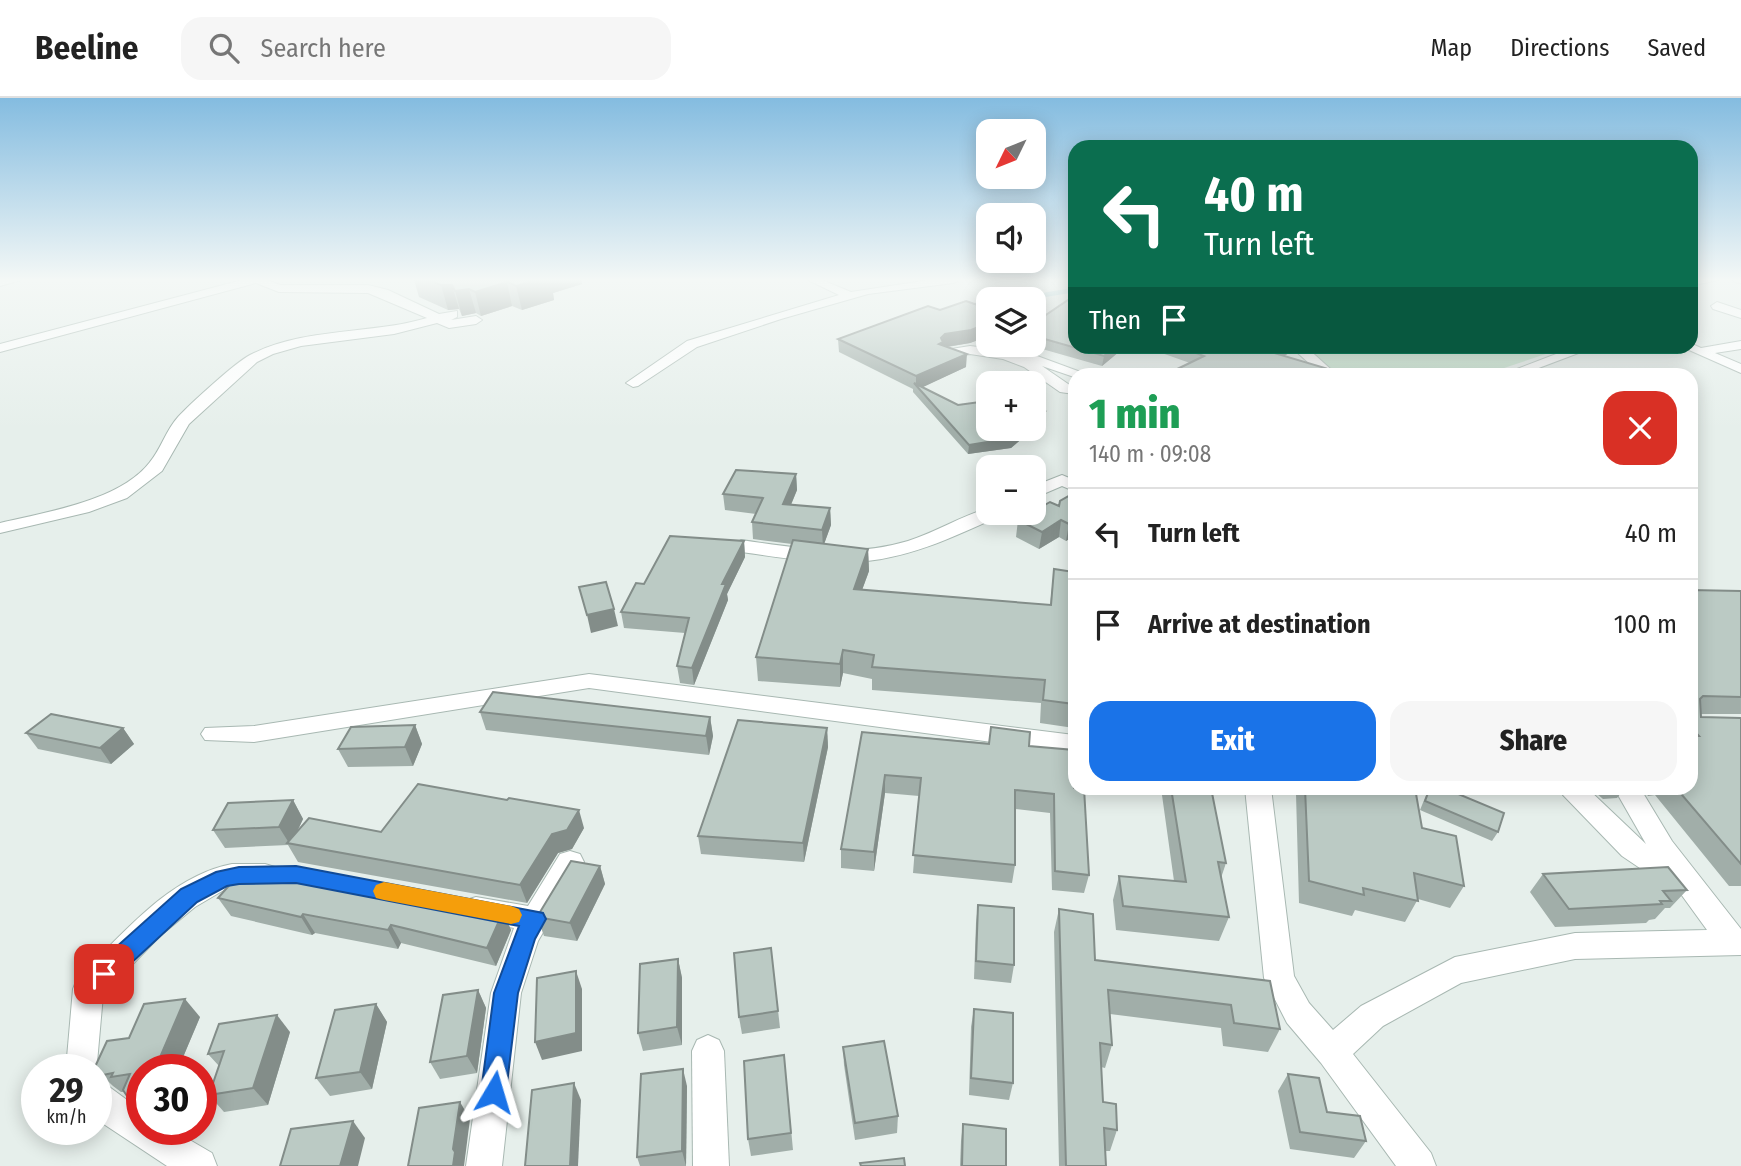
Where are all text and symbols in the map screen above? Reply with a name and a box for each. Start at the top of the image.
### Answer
search box [181,17,671,80]
text: Beeline [35,28,139,68]
icon: search [205,29,243,67]
text: Search here [261,33,386,64]
text: Map [1431,34,1472,62]
text: Directions [1510,34,1609,62]
text: Saved [1647,34,1706,62]
north arrow [976,119,1046,189]
map controls [976,119,1046,525]
text: 40 m [1204,165,1304,224]
icon: left [1089,168,1180,259]
button: sound [976,203,1046,273]
text: Turn left [1204,225,1314,263]
button: layers [976,287,1046,357]
icon: arrive [1155,301,1193,339]
text: Then [1089,305,1141,336]
button: + [976,371,1046,441]
text: 1 min [1089,389,1180,439]
button: close [1603,391,1677,465]
text: 140 m · 09:08 [1089,440,1211,468]
button: − [976,455,1046,525]
icon: left [1089,515,1127,553]
text: Turn left [1148,518,1240,549]
text: 40 m [1625,518,1677,549]
icon: arrive [1089,606,1127,644]
text: Arrive at destination [1148,609,1371,640]
text: 100 m [1614,609,1677,640]
button: Exit [1089,701,1376,781]
button: Share [1390,701,1677,781]
pin [74,944,134,1004]
icon: arrive [85,955,123,993]
speed limit sign: 30 [126,1054,217,1145]
position arrow [457,1055,531,1129]
text: 29 [49,1069,84,1111]
text: km/h [46,1106,87,1128]

